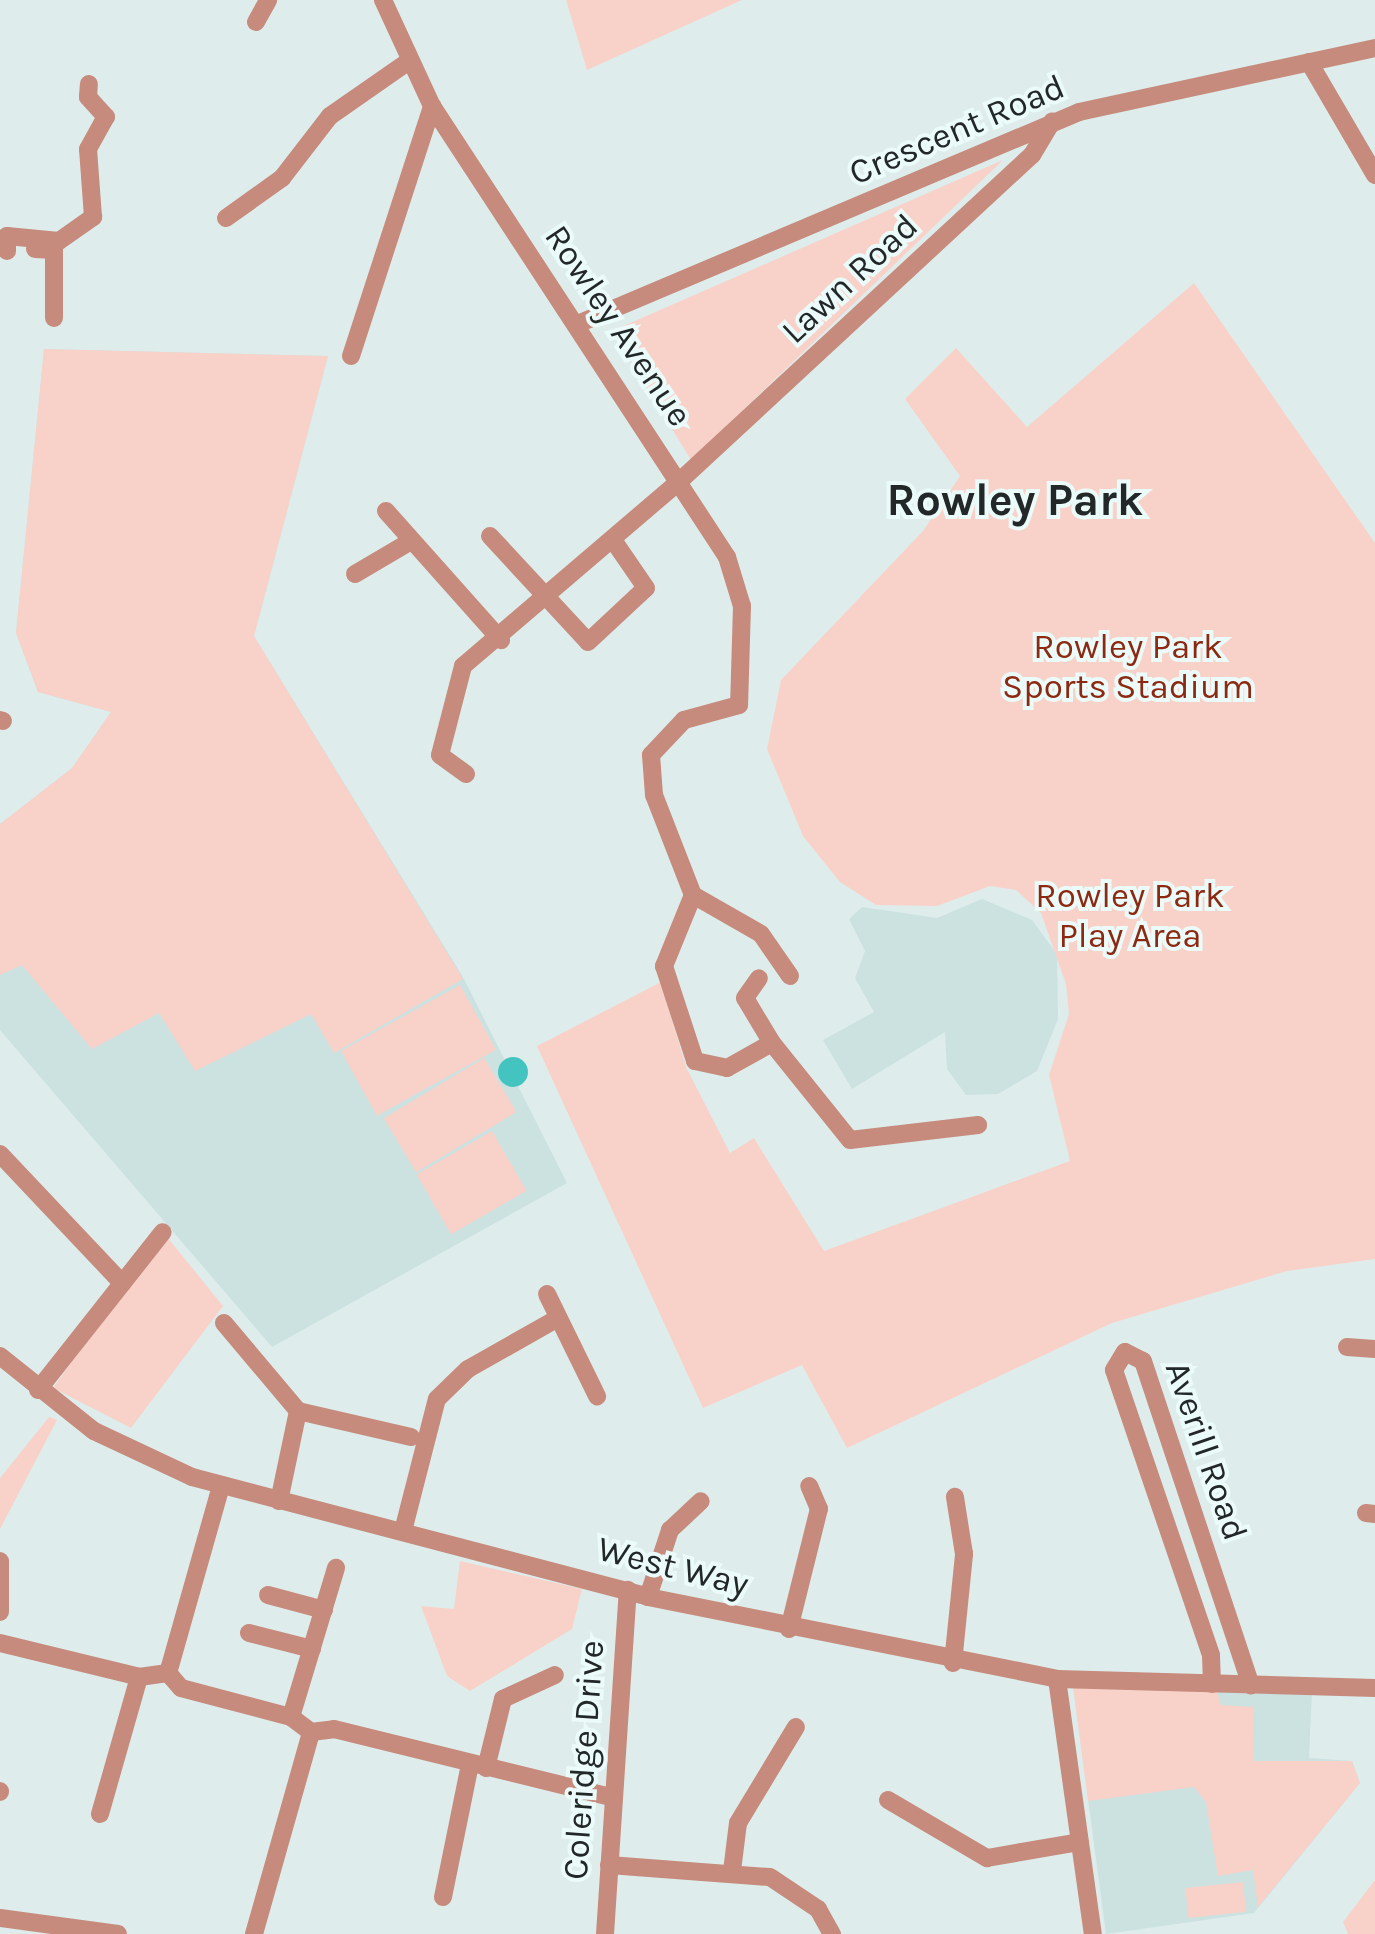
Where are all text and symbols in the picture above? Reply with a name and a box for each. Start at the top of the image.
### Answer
street label: Crescent Road [843,66,1071,194]
street label: Lawn Road [773,205,927,353]
street label: Rowley Avenue [535,217,701,435]
district label: Rowley Park [887,474,1143,528]
park label: Rowley Park Sports Stadium [1002,626,1254,708]
park label: Rowley Park Play Area [1035,875,1225,957]
street label: Averill Road [1156,1356,1256,1546]
street label: West Way [593,1528,753,1606]
street label: Coleridge Drive [555,1639,613,1881]

